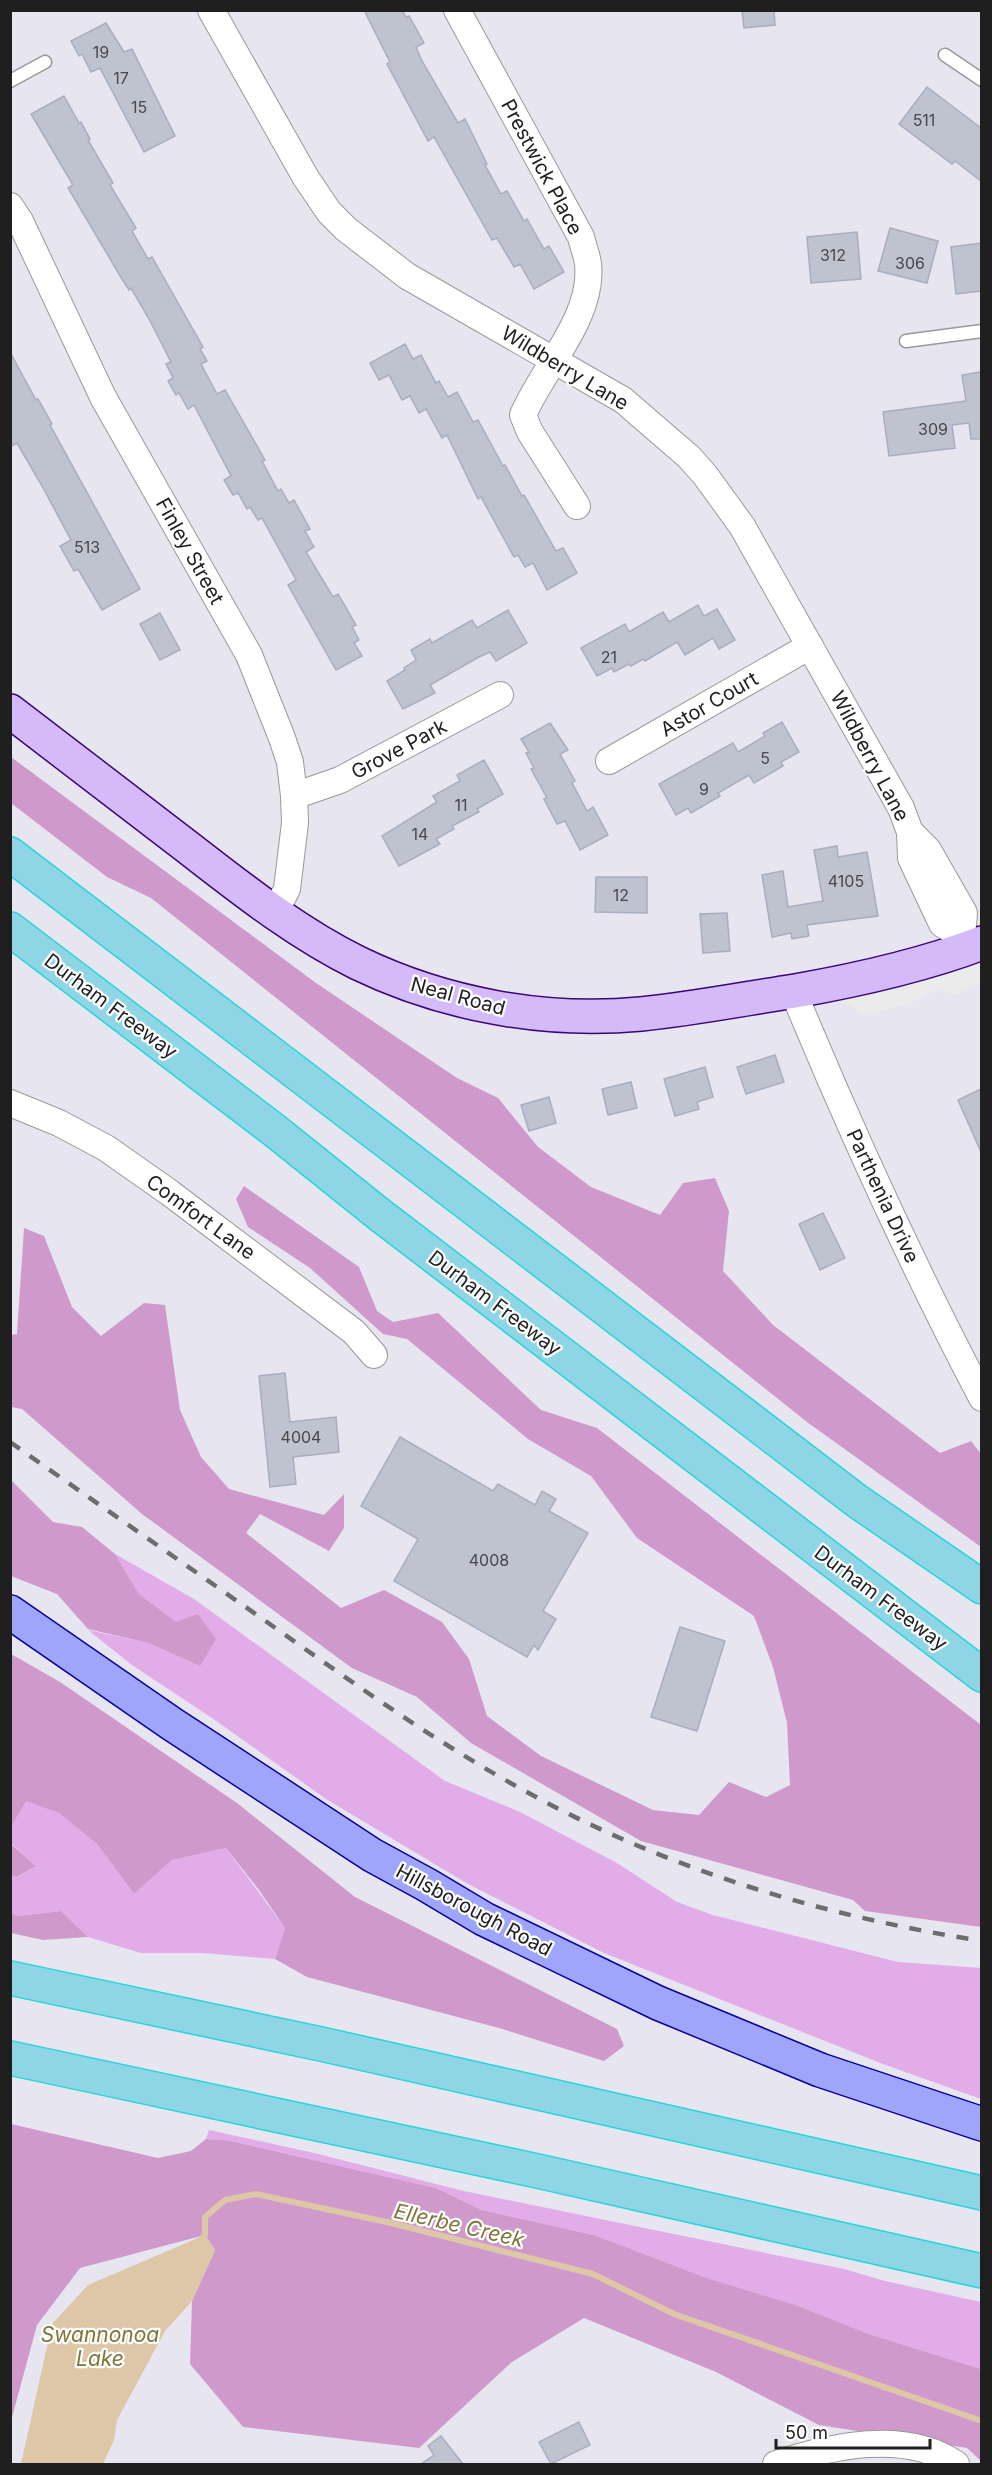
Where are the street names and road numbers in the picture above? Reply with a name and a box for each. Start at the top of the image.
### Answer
street label: Prestwick Place [496,95,588,239]
street label: Wildberry Lane [497,321,633,415]
street label: Finley Street [151,494,229,609]
street label: Astor Court [656,666,762,742]
street label: Wildberry Lane [826,687,914,825]
street label: Grove Park [347,714,451,784]
street label: Durham Freeway [40,948,182,1064]
street label: Neal Road [408,972,508,1020]
street label: Parthenia Drive [841,1125,925,1267]
street label: Comfort Lane [142,1169,260,1265]
street label: Durham Freeway [424,1245,566,1361]
street label: Durham Freeway [810,1540,952,1656]
street label: Hillsborough Road [392,1859,556,1961]

